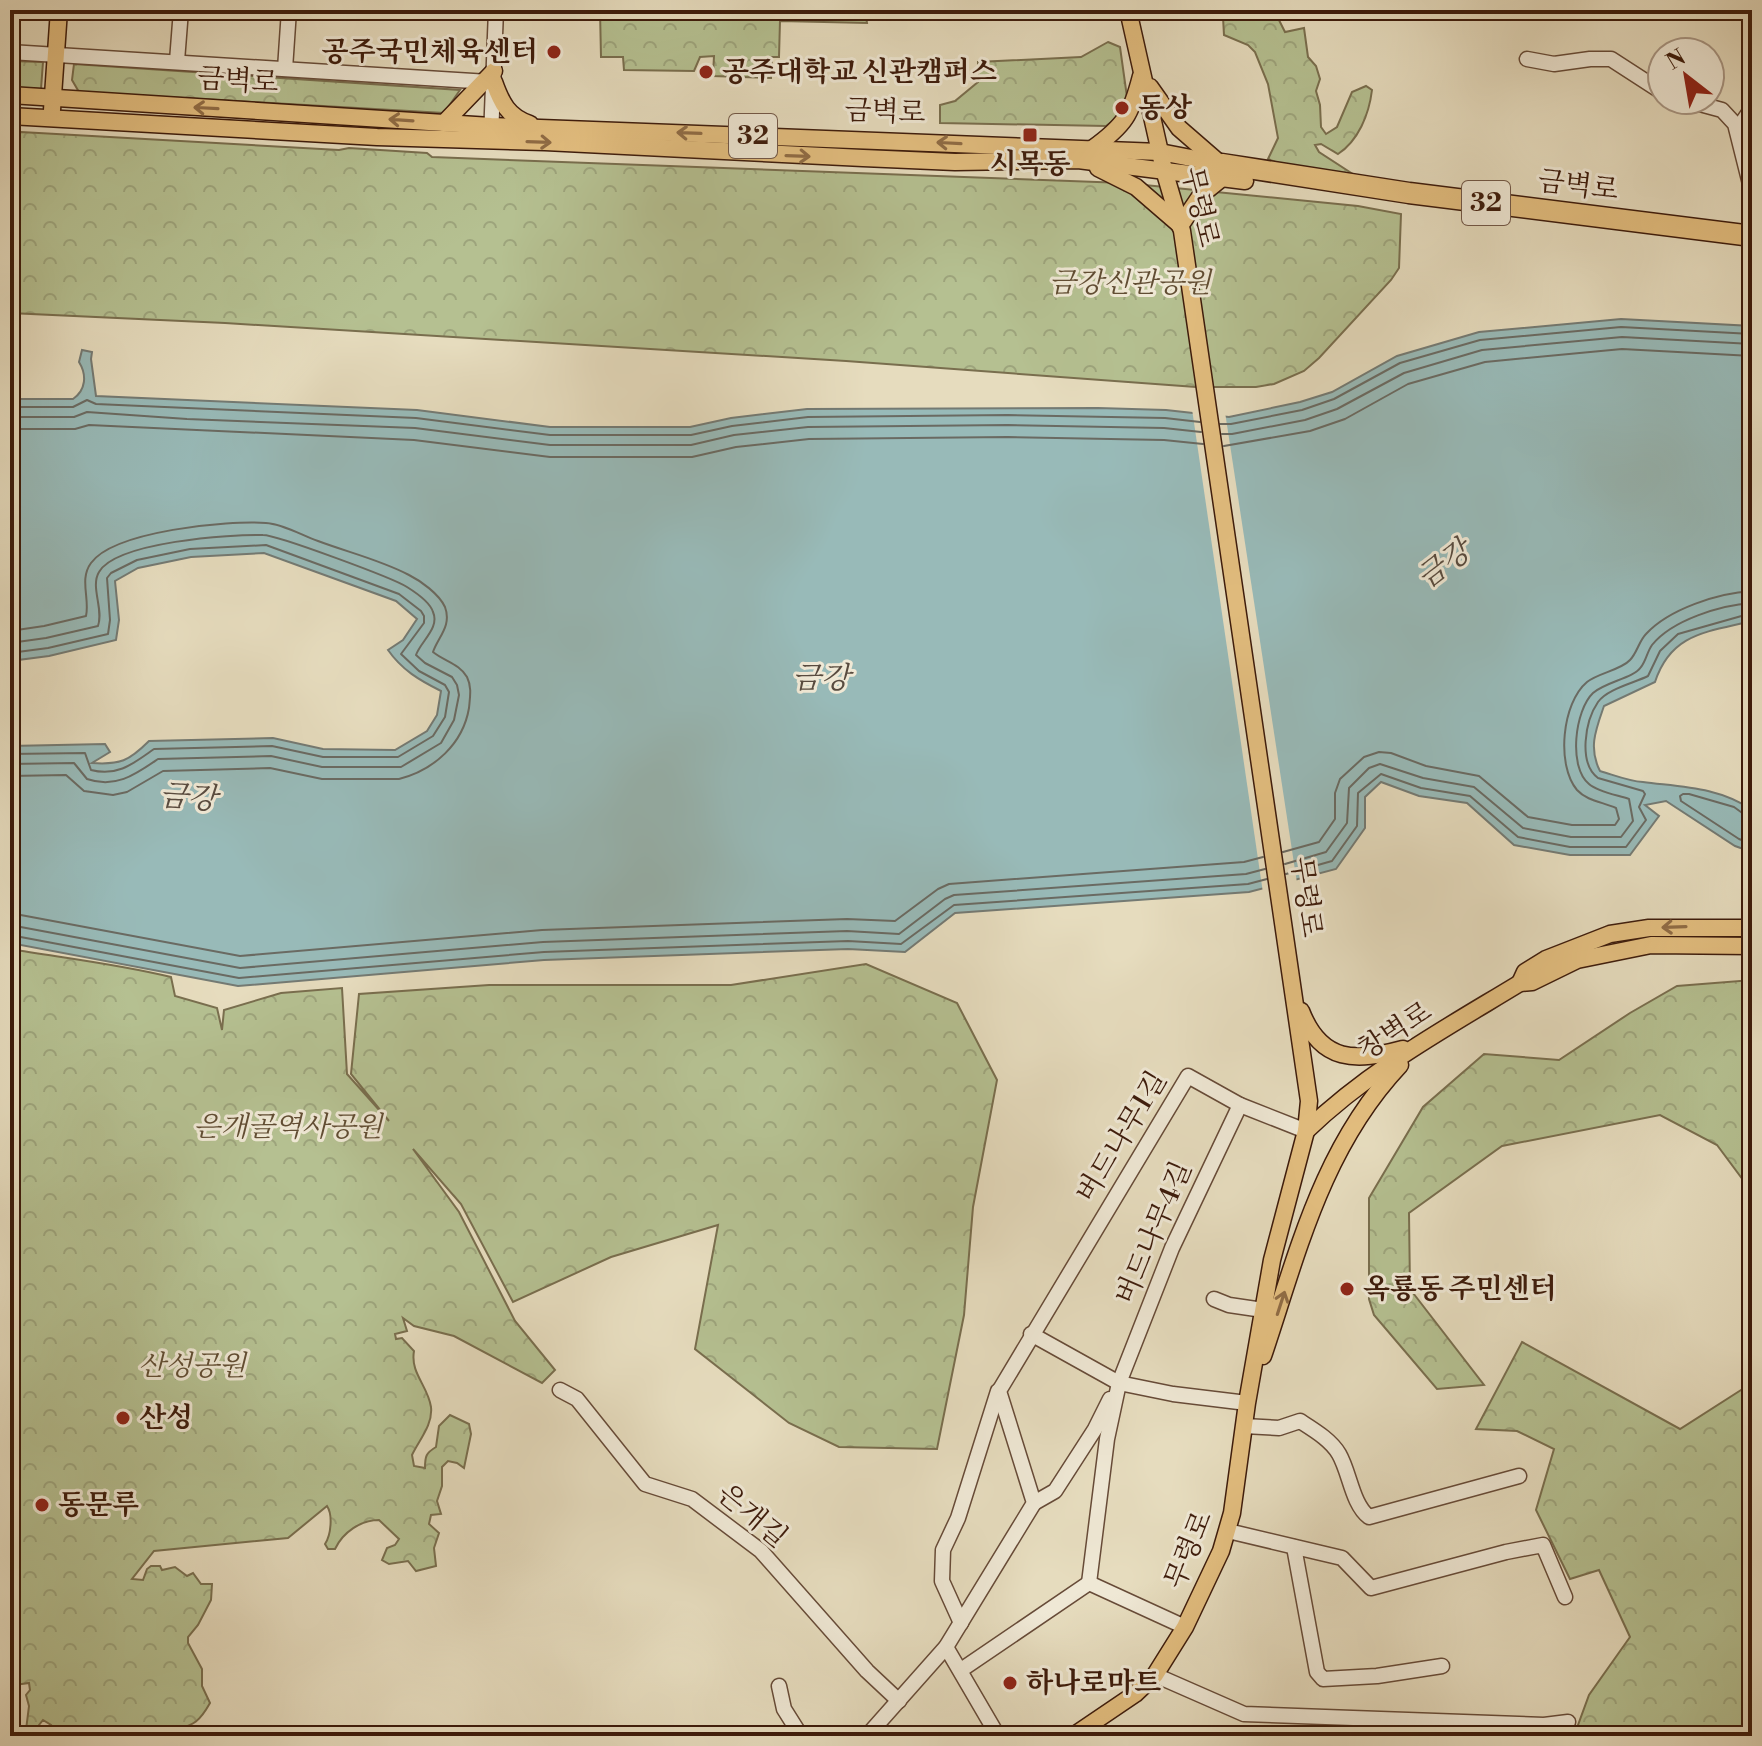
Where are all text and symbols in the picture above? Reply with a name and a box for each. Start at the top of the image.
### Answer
place label: 공주국민체육센터 [322,35,538,70]
north arrow [1646,36,1726,116]
marker: 공주국민체육센터 [545,43,563,61]
text: N [1662,44,1691,76]
place label: 공주대학교 신관캠퍼스 [722,55,997,90]
street label: 금벽로 [197,61,279,101]
marker: 공주대학교 신관캠퍼스 [697,63,715,81]
place label: 동상 [1138,91,1193,126]
street label: 금벽로 [844,93,926,131]
marker: 동상 [1113,99,1131,117]
one-way arrow [193,100,220,115]
one-way arrow [388,112,415,127]
road number: 32 [729,114,777,158]
one-way arrow [676,126,703,141]
marker: 시목동 [1021,126,1039,144]
one-way arrow [525,134,552,149]
one-way arrow [936,135,963,150]
place label: 시목동 [989,147,1071,182]
one-way arrow [784,148,811,163]
street label: 무령로 [1174,164,1226,250]
street label: 금벽로 [1536,164,1620,208]
road number: 32 [1462,181,1510,225]
park label: 금강신관공원 [1049,266,1213,301]
water label: 금강 [1409,530,1482,598]
water label: 금강 [792,660,854,698]
water label: 금강 [158,777,222,819]
street label: 무령로 [1283,854,1329,940]
one-way arrow [1661,920,1688,935]
street label: 창벽로 [1351,994,1439,1068]
street label: 버드나무1길 [1069,1065,1175,1209]
park label: 은개골역사공원 [193,1110,385,1145]
street label: 버드나무4길 [1108,1156,1200,1310]
place label: 옥룡동 주민센터 [1363,1272,1557,1307]
marker: 옥룡동 주민센터 [1338,1280,1356,1298]
one-way arrow [1274,1290,1289,1315]
park label: 산성공원 [138,1349,248,1384]
place label: 산성 [139,1401,193,1436]
marker: 산성 [114,1409,132,1427]
street label: 은개길 [710,1477,794,1555]
place label: 동문루 [58,1488,139,1523]
marker: 동문루 [33,1496,51,1514]
street label: 무령로 [1158,1506,1220,1594]
place label: 하나로마트 [1026,1666,1161,1701]
marker: 하나로마트 [1001,1674,1019,1692]

